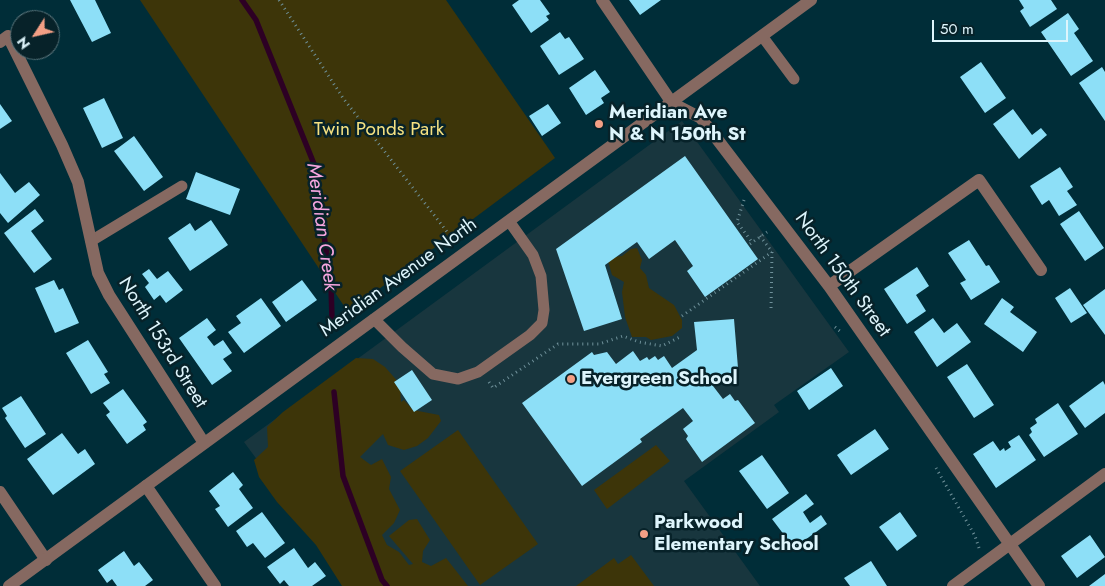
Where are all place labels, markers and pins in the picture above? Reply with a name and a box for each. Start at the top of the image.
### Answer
place label: Meridian Ave N & N 150th St [609,102,746,146]
marker: Meridian Ave N & N 150th St [593,118,605,130]
place label: Evergreen School [581,368,738,390]
marker: Evergreen School [565,373,577,385]
place label: Parkwood Elementary School [654,512,819,556]
marker: Parkwood Elementary School [638,528,650,540]

